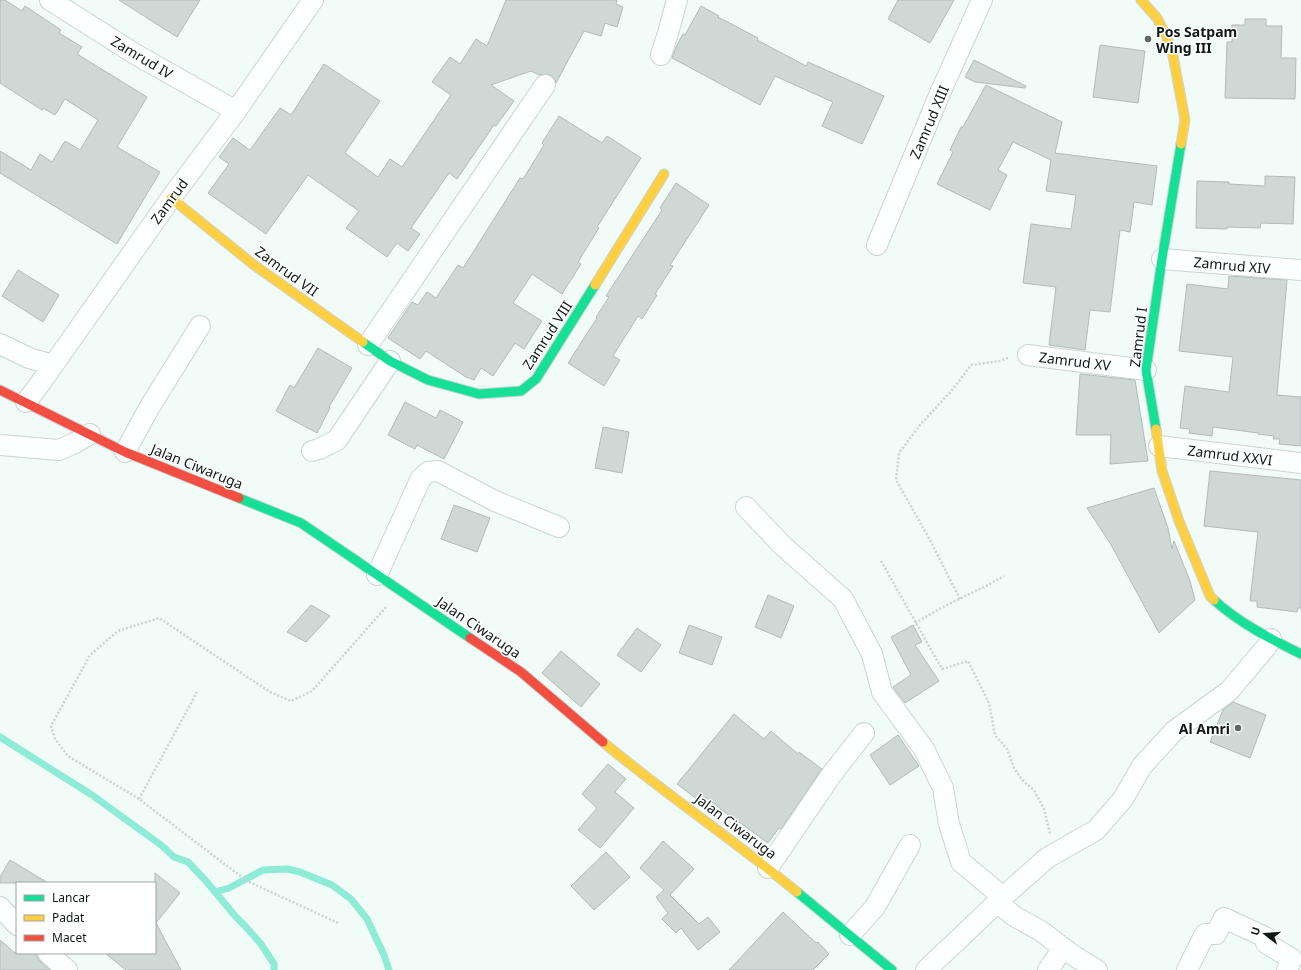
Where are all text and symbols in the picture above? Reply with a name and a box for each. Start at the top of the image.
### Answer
place label: Pos Satpam Wing III [1156,22,1237,57]
street label: Zamrud IV [108,31,177,83]
marker: Pos Satpam Wing III [1143,34,1153,44]
street label: Zamrud XIII [905,82,953,162]
street label: Zamrud [146,174,192,228]
street label: Zamrud VII [252,242,323,300]
street label: Zamrud XIV [1193,252,1272,278]
street label: Zamrud VIII [518,297,576,373]
street label: Zamrud I [1125,306,1151,368]
street label: Zamrud XV [1038,347,1113,375]
street label: Jalan Ciwaruga [146,438,246,493]
street label: Zamrud XXVI [1187,440,1274,470]
street label: Jalan Ciwaruga [432,591,525,662]
place label: Al Amri [1179,719,1230,738]
marker: Al Amri [1233,723,1243,733]
street label: Jalan Ciwaruga [690,788,781,863]
legend [16,882,156,954]
text: Lancar [52,889,90,906]
text: Padat [52,909,85,926]
north arrow [1245,914,1285,954]
text: U [1247,925,1263,937]
text: Macet [52,929,87,946]

